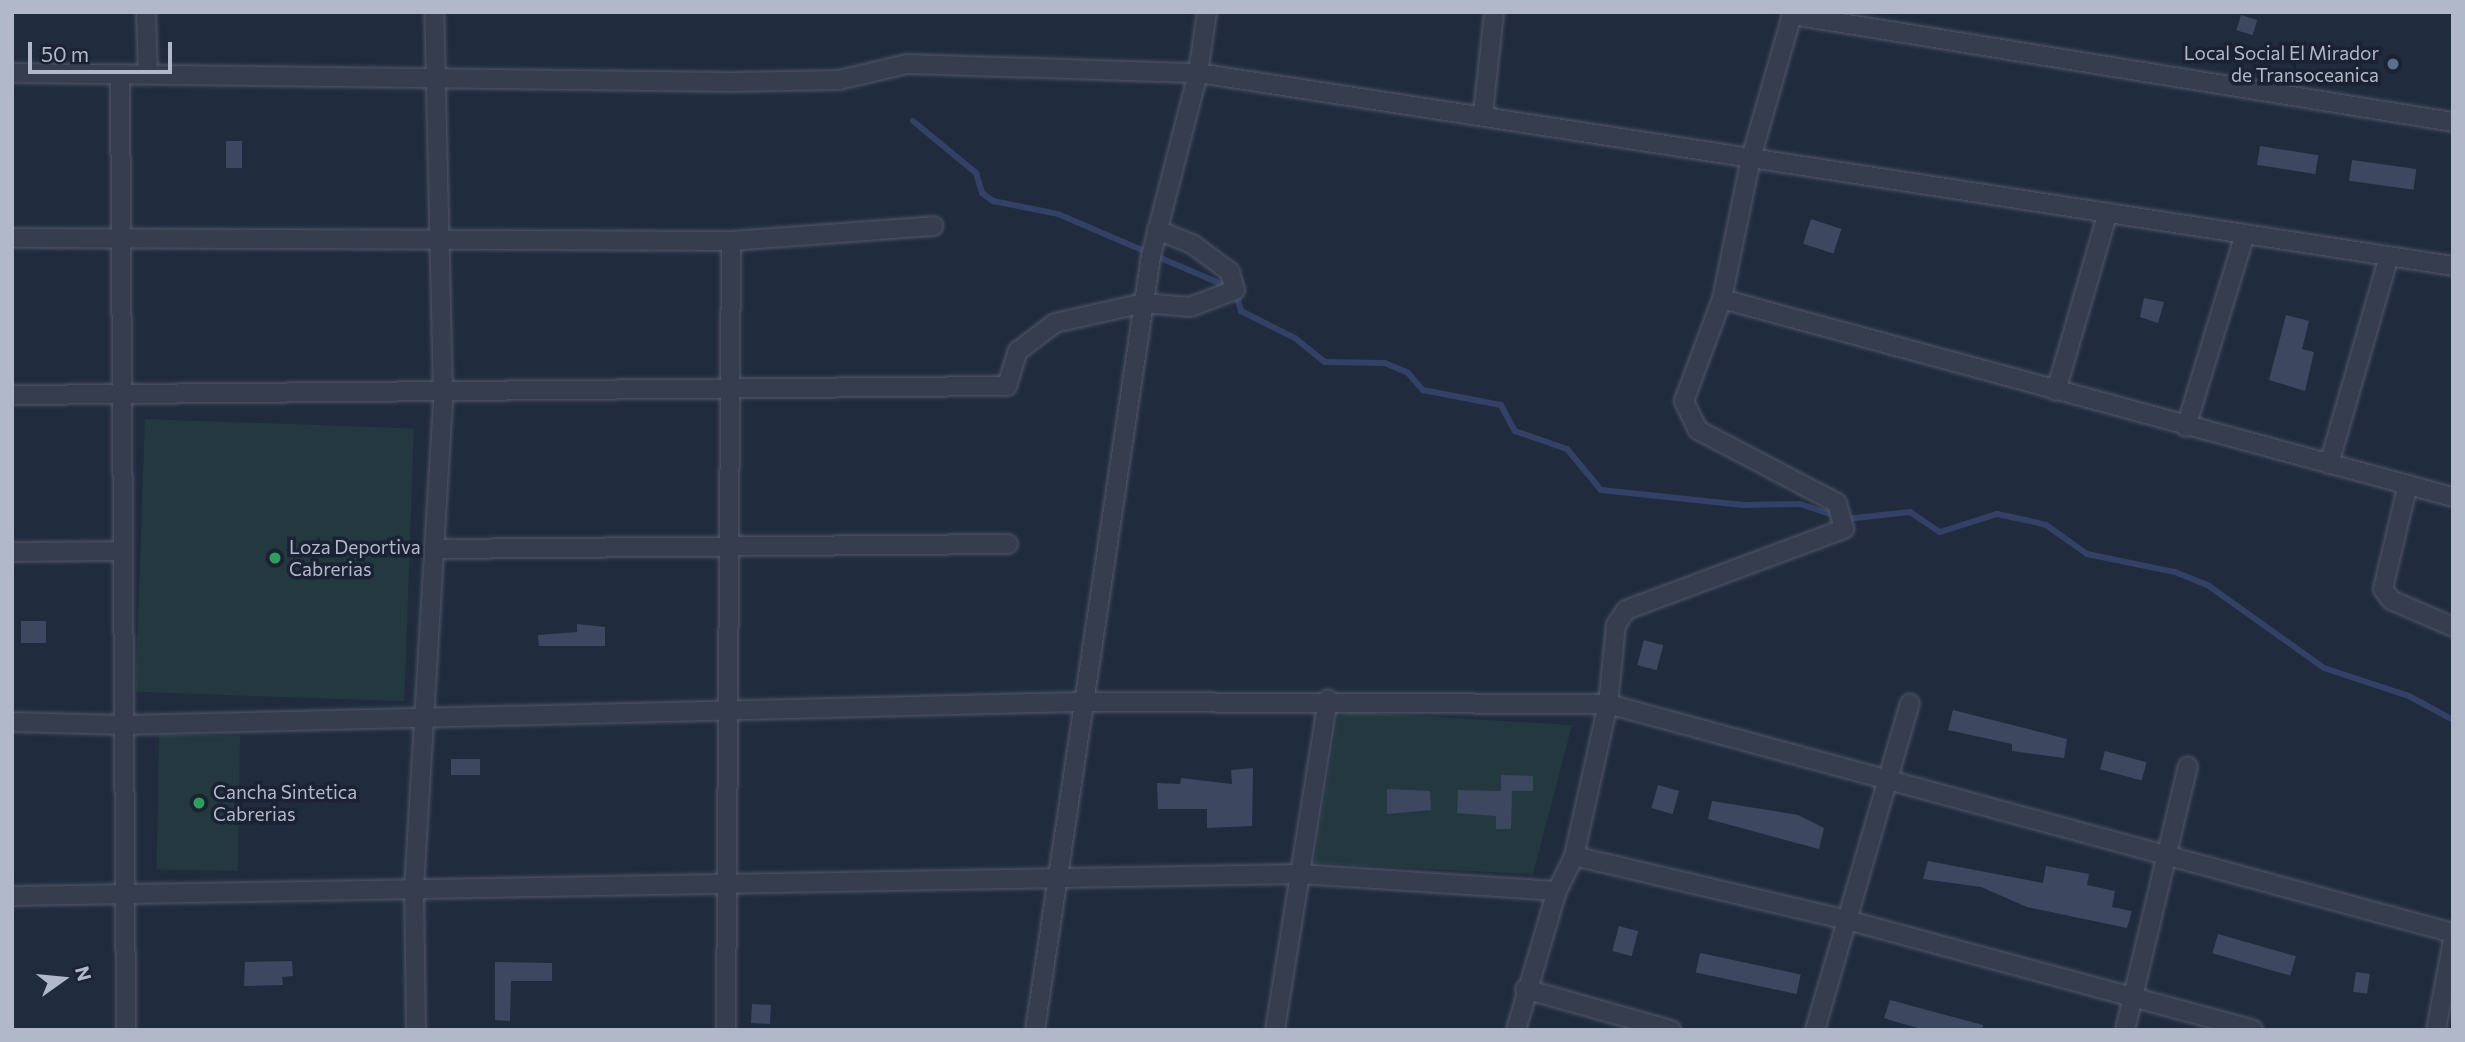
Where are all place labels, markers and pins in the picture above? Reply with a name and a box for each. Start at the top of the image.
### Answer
place label: Local Social El Mirador de Transoceanica [2184,42,2379,86]
marker: Local Social El Mirador de Transoceanica [2385,56,2401,72]
place label: Loza Deportiva Cabrerias [289,536,421,580]
marker: Loza Deportiva Cabrerias [267,550,283,566]
place label: Cancha Sintetica Cabrerias [213,781,357,825]
marker: Cancha Sintetica Cabrerias [191,795,207,811]

